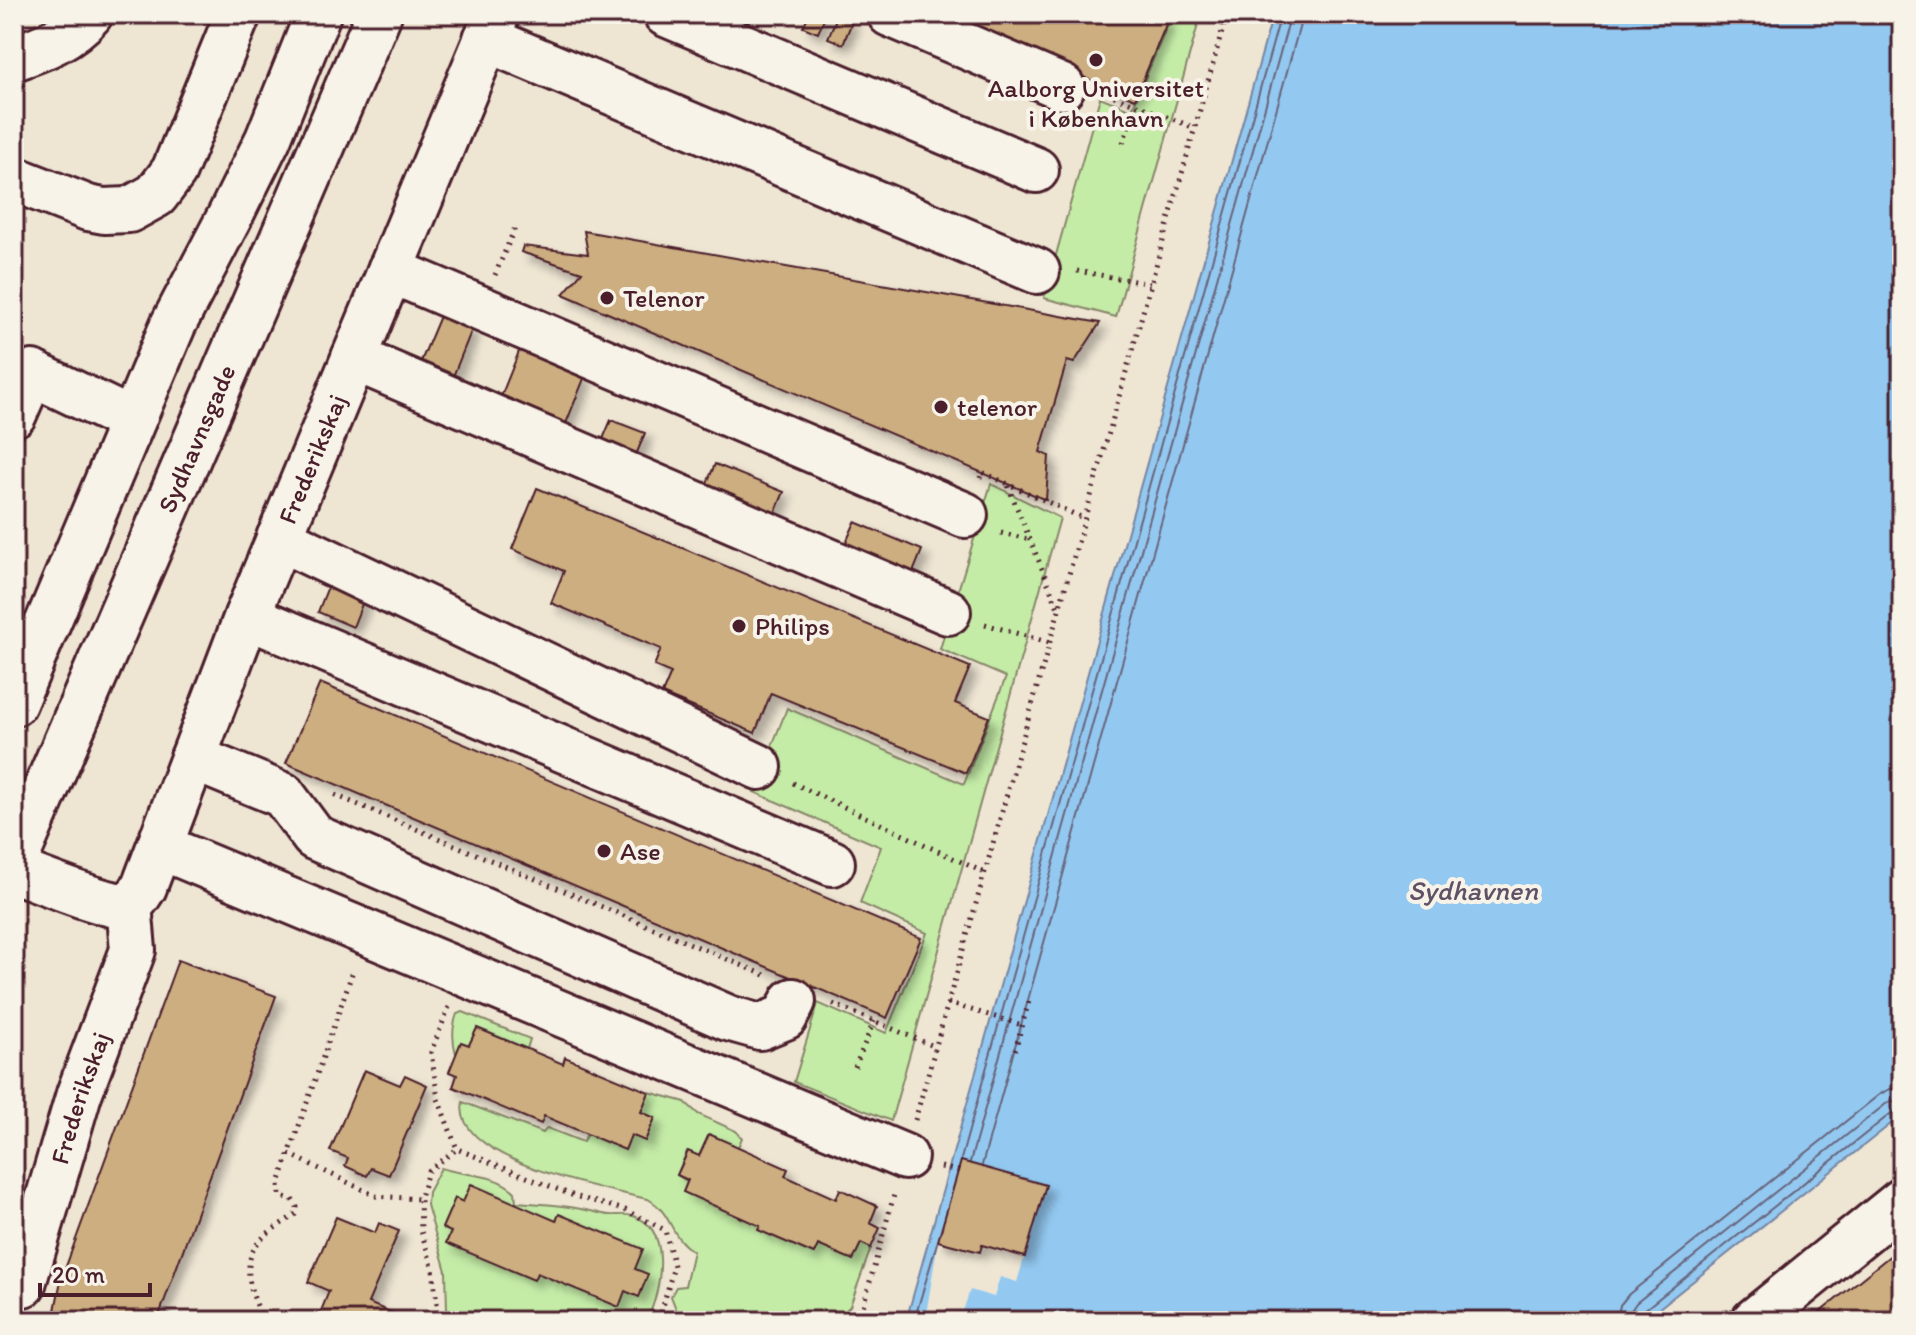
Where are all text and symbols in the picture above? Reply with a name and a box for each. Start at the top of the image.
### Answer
marker: Aalborg Universitet i København [1087,51,1105,69]
place label: Aalborg Universitet i København [988,72,1204,134]
place label: Telenor [623,282,705,314]
marker: Telenor [598,289,616,307]
street label: Sydhavnsgade [151,360,242,517]
street label: Frederikskaj [271,389,353,529]
place label: telenor [957,391,1038,423]
marker: telenor [932,398,950,416]
place label: Philips [755,610,830,642]
marker: Philips [730,617,748,635]
place label: Ase [620,835,661,867]
marker: Ase [595,842,613,860]
water label: Sydhavnen [1408,873,1539,907]
street label: Frederikskaj [43,1027,117,1168]
scale bar [40,1247,150,1297]
text: 20 m [52,1260,105,1289]

